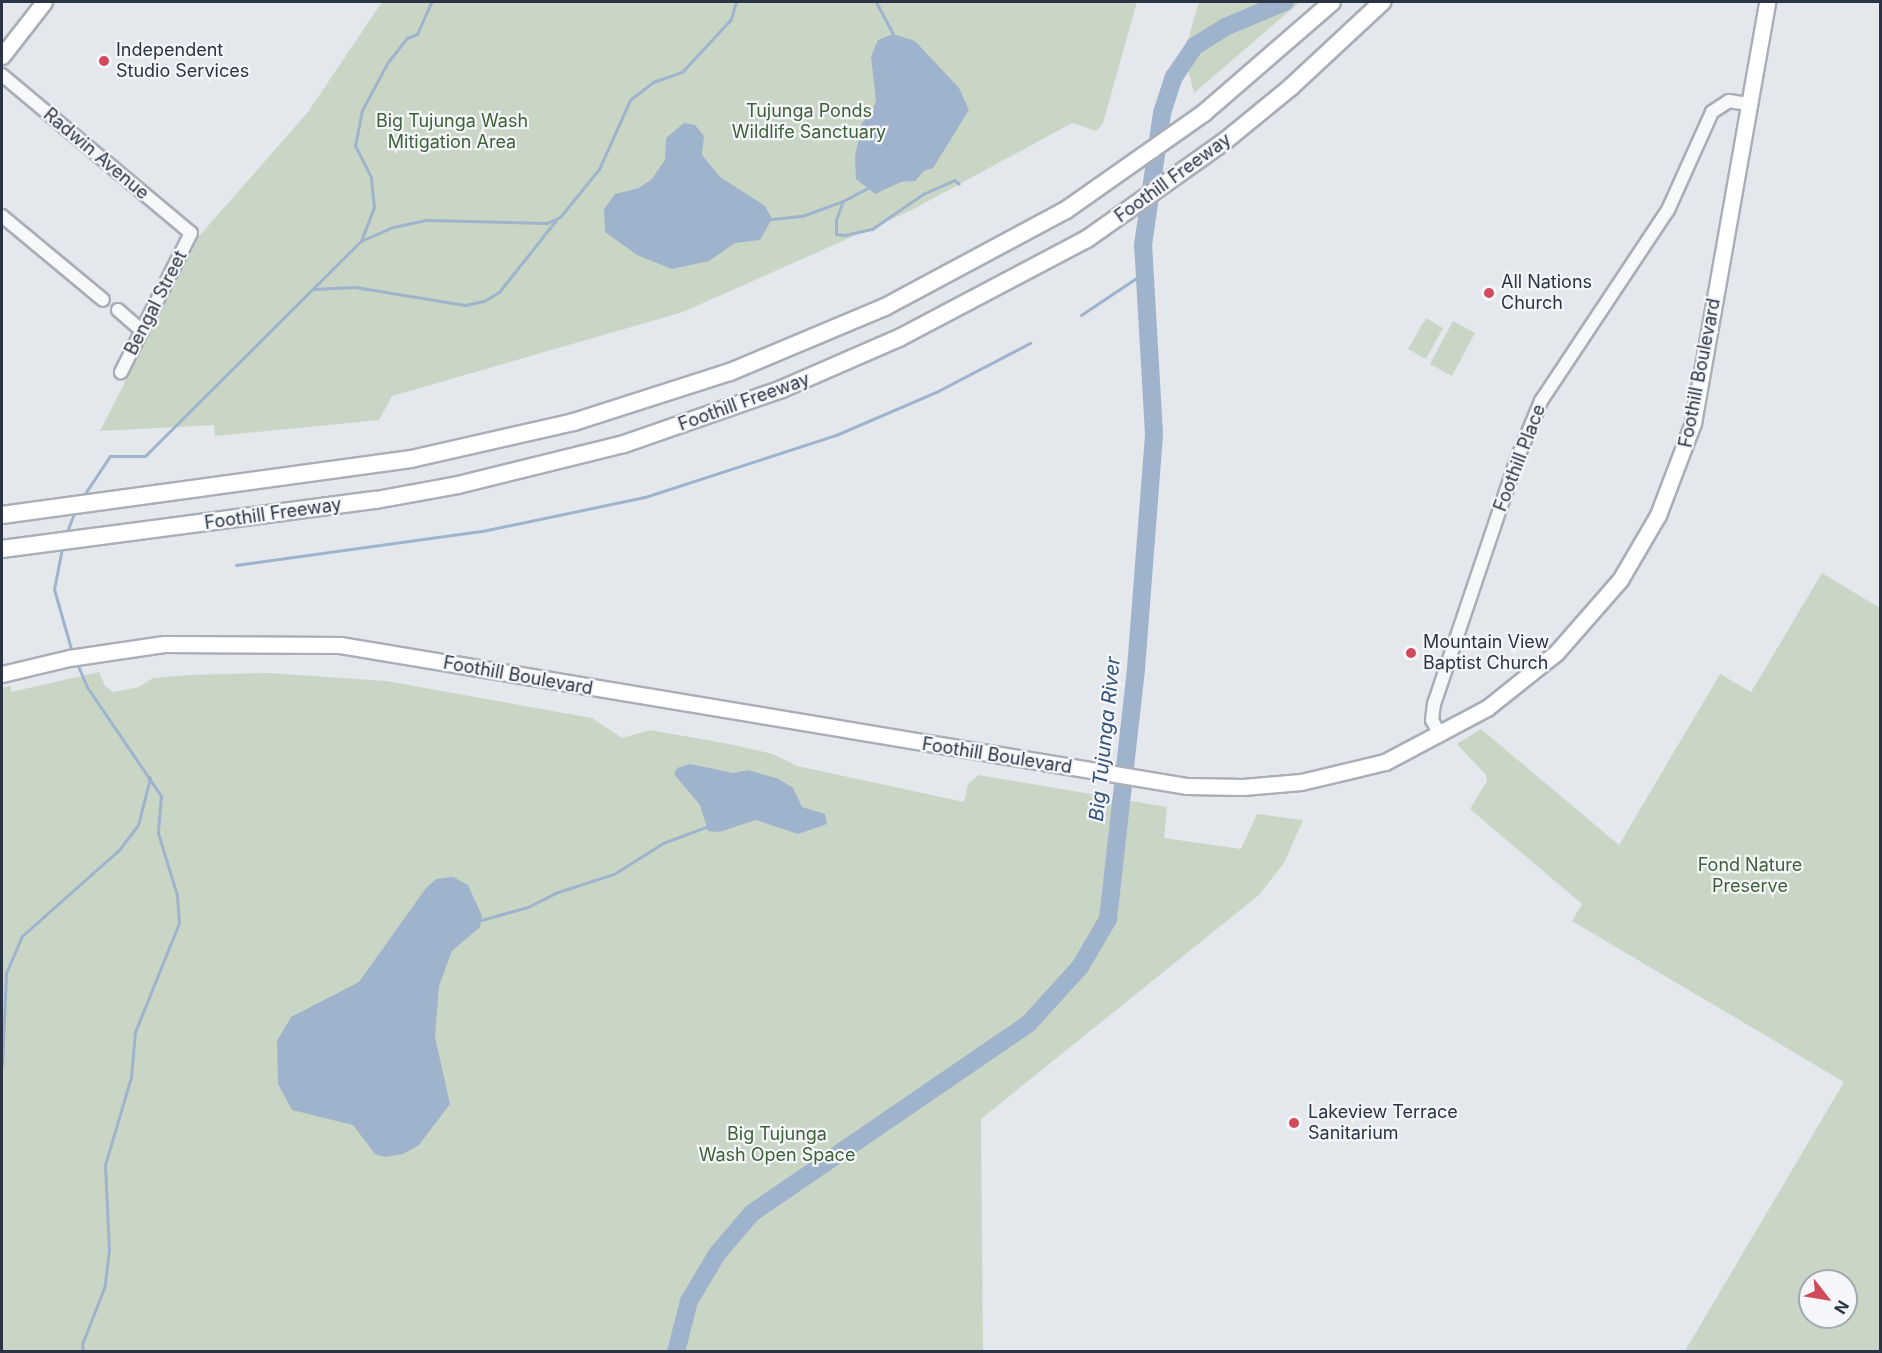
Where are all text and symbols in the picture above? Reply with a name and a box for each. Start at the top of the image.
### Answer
place label: Independent Studio Services [116,40,249,82]
marker: Independent Studio Services [97,54,111,68]
park label: Tujunga Ponds Wildlife Sanctuary [732,101,886,144]
street label: Radwin Avenue [39,104,153,204]
park label: Big Tujunga Wash Mitigation Area [376,111,528,154]
street label: Foothill Freeway [1111,129,1235,227]
street label: Bengal Street [120,247,192,359]
place label: All Nations Church [1501,272,1592,314]
marker: All Nations Church [1482,286,1496,300]
street label: Foothill Boulevard [1675,297,1725,449]
street label: Foothill Freeway [675,368,813,436]
street label: Foothill Place [1490,401,1550,515]
street label: Foothill Freeway [203,494,343,534]
place label: Mountain View Baptist Church [1423,632,1549,674]
marker: Mountain View Baptist Church [1404,646,1418,660]
street label: Foothill Boulevard [442,652,594,700]
water label: Big Tujunga River [1084,655,1126,823]
street label: Foothill Boulevard [920,733,1074,779]
park label: Fond Nature Preserve [1698,855,1802,898]
place label: Lakeview Terrace Sanitarium [1308,1102,1458,1144]
marker: Lakeview Terrace Sanitarium [1285,1114,1303,1132]
park label: Big Tujunga Wash Open Space [699,1124,855,1166]
north arrow [1798,1269,1858,1329]
text: N [1830,1297,1853,1318]

